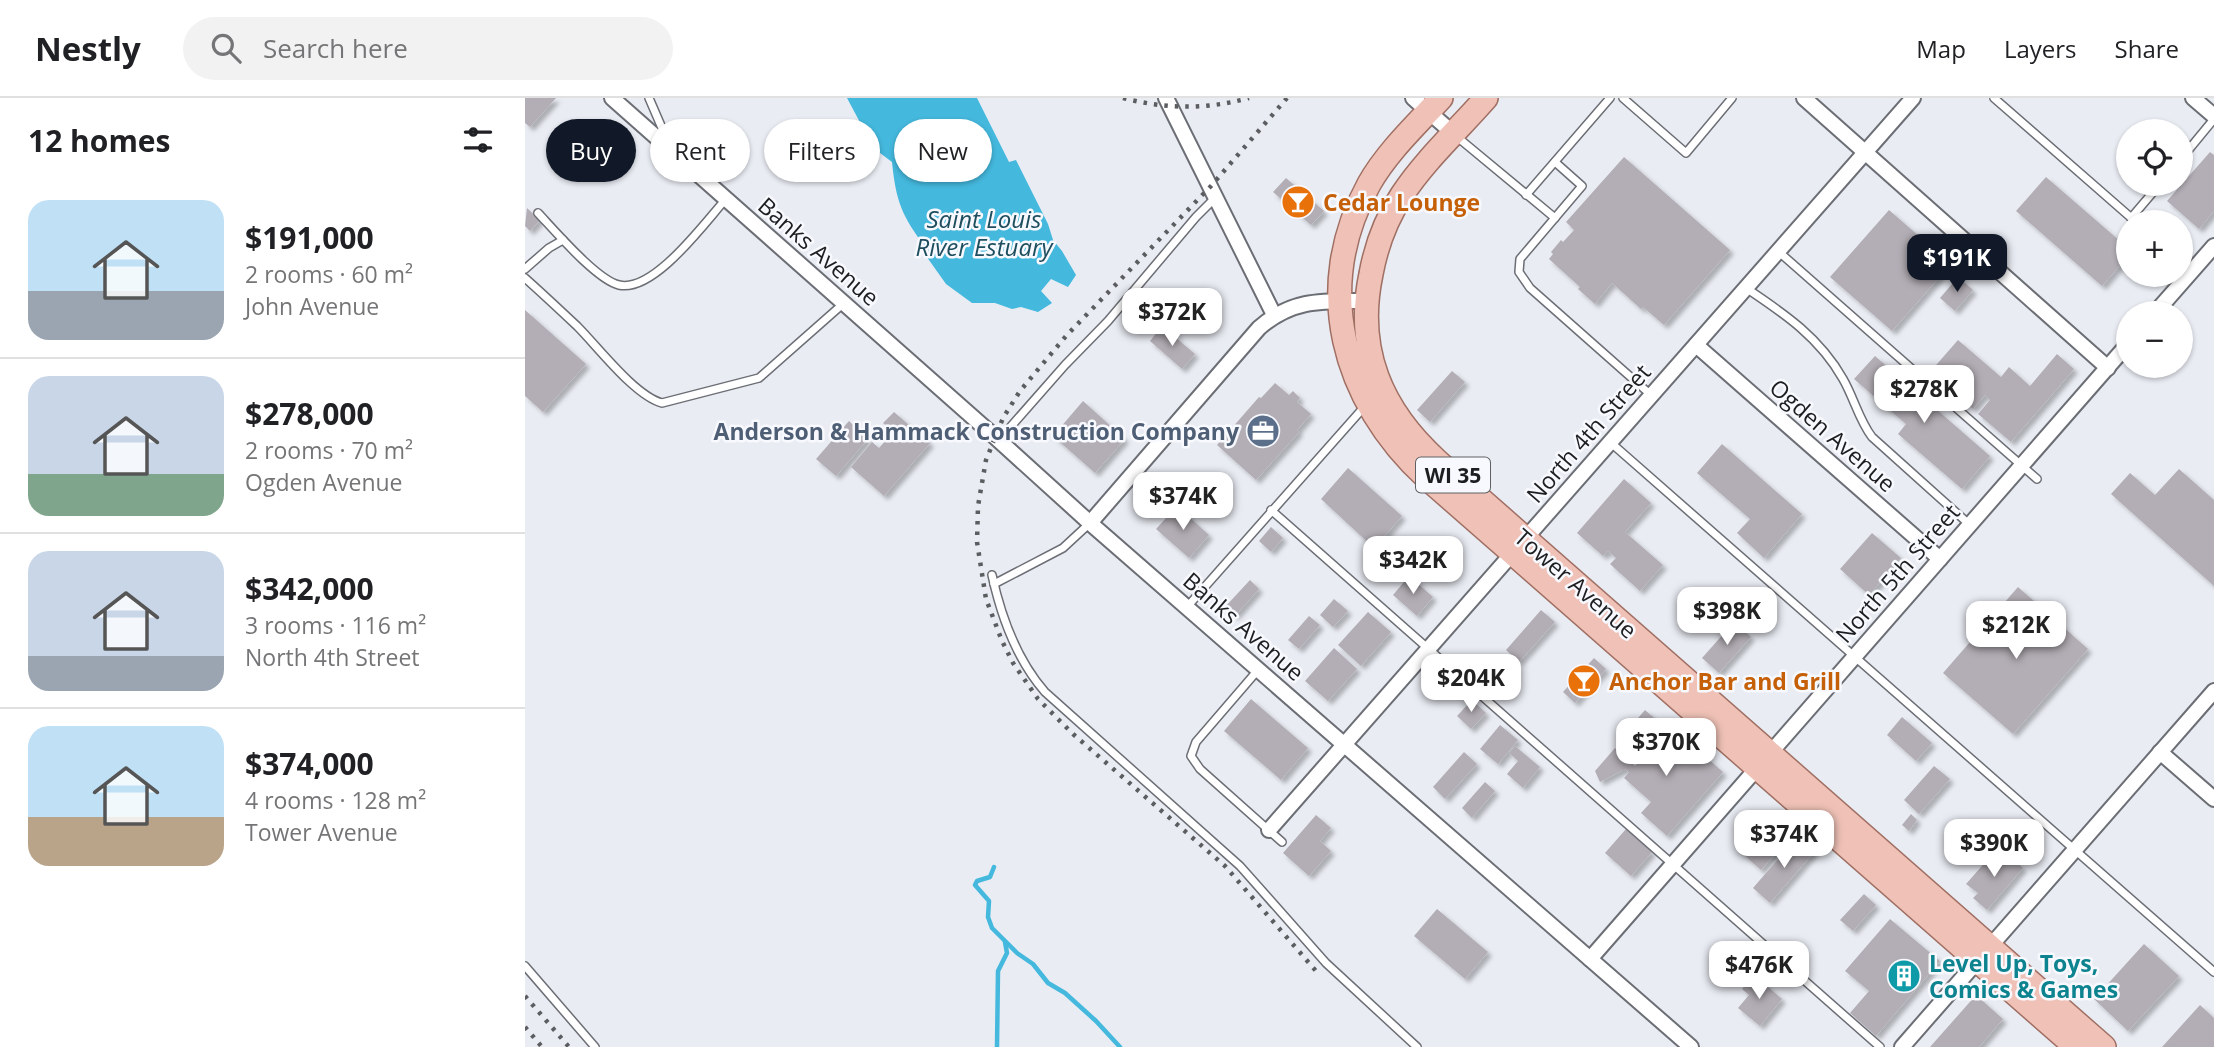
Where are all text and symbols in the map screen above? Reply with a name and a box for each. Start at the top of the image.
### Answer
search box [183,17,673,80]
text: Nestly [35,26,141,71]
icon: search [207,29,245,67]
text: Search here [263,30,408,66]
text: Map [1916,32,1966,65]
text: Layers [2004,32,2077,65]
text: Share [2115,32,2179,65]
chip: Buy [546,119,636,182]
chip: Rent [650,119,750,182]
chip: Filters [764,119,880,182]
chip: New [894,119,992,182]
map controls [2116,119,2193,378]
button: locate [2116,119,2193,196]
text: 12 homes [28,120,171,161]
icon: filters [459,121,497,159]
bar icon: Cedar Lounge [1279,183,1317,221]
place label: Cedar Lounge [1323,186,1480,218]
street label: Banks Avenue [752,189,886,313]
water label: Saint Louis River Estuary [915,202,1054,263]
button: + [2116,210,2193,287]
text: $191,000 [245,217,374,258]
icon: home [84,228,168,312]
pin: $191K [1908,234,2006,294]
text: $191K [1923,241,1991,273]
text: 2 rooms · 60 m² [245,258,413,290]
pin: $372K [1123,288,1221,348]
text: John Avenue [245,290,379,322]
text: $372K [1138,295,1206,327]
button: − [2116,301,2193,378]
street label: North 4th Street [1519,357,1657,509]
pin: $278K [1875,366,1973,425]
street label: Ogden Avenue [1763,371,1903,499]
text: $278K [1890,372,1958,404]
text: $278,000 [245,393,374,434]
icon: home [84,404,168,488]
office icon: Anderson & Hammack Construction Company [1244,412,1282,450]
place label: Anderson & Hammack Construction Company [714,415,1240,447]
text: 2 rooms · 70 m² [245,434,413,466]
road number: WI 35 [1416,458,1490,492]
text: Ogden Avenue [245,466,403,498]
pin: $374K [1134,472,1232,532]
text: $374K [1149,479,1217,511]
street label: North 5th Street [1828,497,1966,649]
street label: Tower Avenue [1508,521,1644,645]
pin: $342K [1364,536,1462,596]
text: $342K [1379,543,1447,575]
street label: Banks Avenue [1177,564,1311,688]
text: $342,000 [245,568,374,609]
icon: home [84,579,168,663]
pin: $398K [1678,588,1776,647]
text: $398K [1693,594,1761,626]
pin: $212K [1967,602,2065,661]
text: $212K [1982,608,2050,640]
text: 3 rooms · 116 m² [245,609,426,641]
text: North 4th Street [245,641,420,673]
pin: $204K [1422,654,1520,714]
text: $204K [1437,661,1505,693]
bar icon: Anchor Bar and Grill [1565,662,1603,700]
place label: Anchor Bar and Grill [1609,665,1841,697]
pin: $370K [1617,718,1715,778]
text: $370K [1632,725,1700,757]
text: $374,000 [245,743,374,784]
icon: home [84,754,168,838]
text: 4 rooms · 128 m² [245,784,426,816]
pin: $374K [1735,810,1833,870]
text: Tower Avenue [245,816,398,848]
text: $374K [1750,817,1818,849]
pin: $390K [1945,820,2043,879]
text: $390K [1960,826,2028,858]
pin: $476K [1710,942,1808,1001]
place label: Level Up, Toys, Comics & Games [1929,947,2118,1005]
text: $476K [1725,948,1793,980]
building icon: Level Up, Toys, Comics & Games [1885,957,1923,995]

